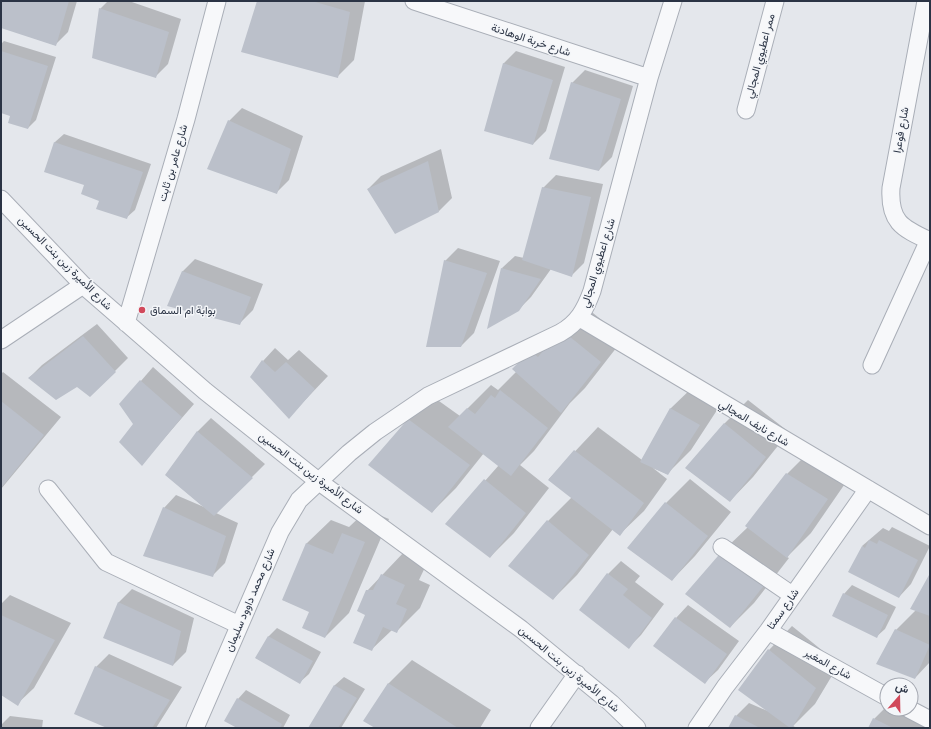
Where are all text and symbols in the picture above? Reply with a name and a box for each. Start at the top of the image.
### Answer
street label: ممر اعطيوي المجالي [742,12,781,101]
street label: شارع خربة الوهادنة [489,21,573,60]
street label: شارع فوعرا [891,106,912,154]
street label: شارع عامر بن ثابت [156,123,191,203]
street label: شارع الأميرة زين بنت الحسين [15,213,115,314]
street label: شارع اعطيوي المجالي [578,216,621,310]
place label: بوابة ام السماق [150,304,216,318]
marker: بوابة ام السماق [137,305,147,315]
street label: شارع نايف المجالي [715,397,792,452]
street label: شارع الأميرة زين بنت الحسين [256,429,366,518]
street label: شارع محمد داوود سليمان [222,546,279,654]
street label: شارع سمتا [764,586,803,632]
street label: شارع الأميرة زين بنت الحسين [515,623,622,716]
street label: شارع المغير [801,645,854,683]
north arrow [879,677,919,717]
text: ش [894,680,911,696]

